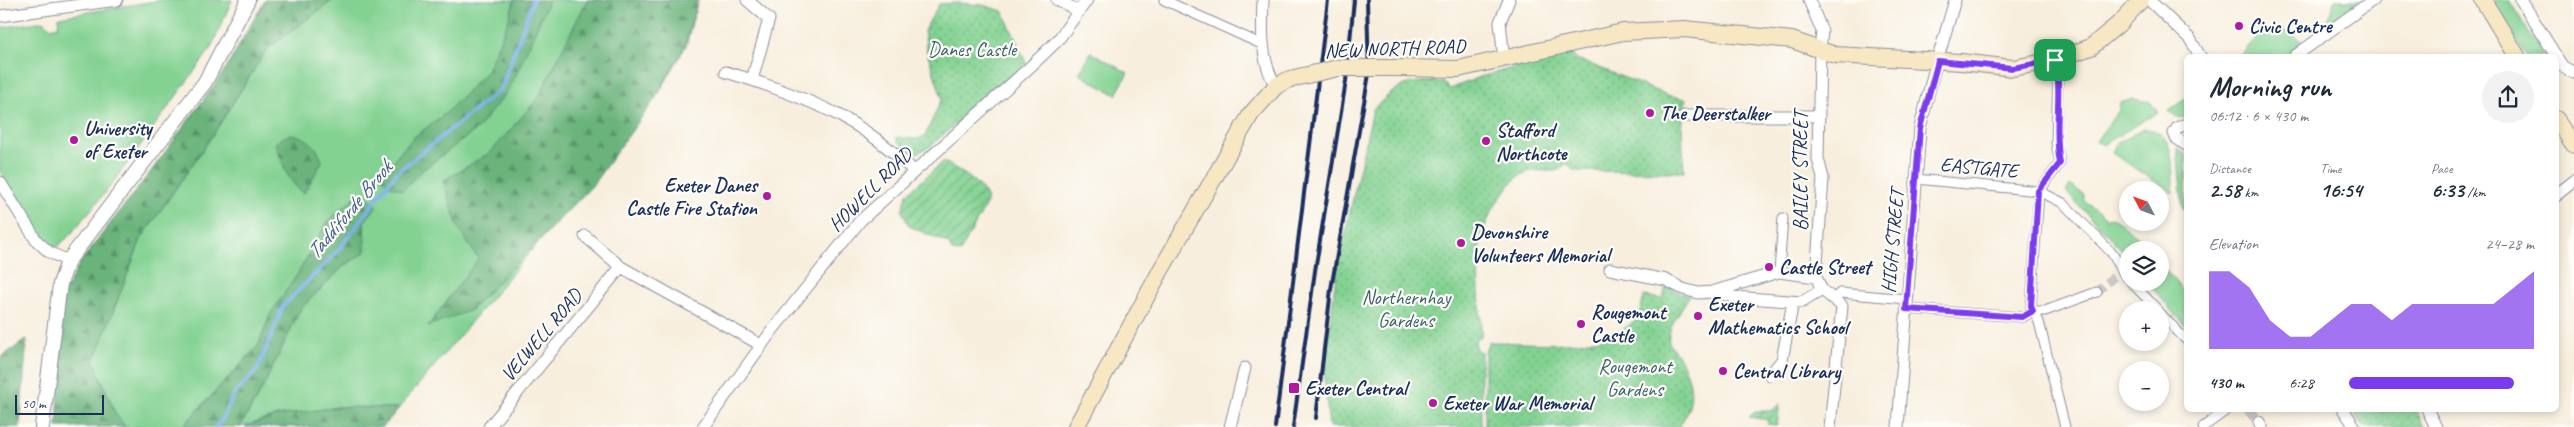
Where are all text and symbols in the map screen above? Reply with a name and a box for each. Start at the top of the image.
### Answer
place label: Civic Centre [2249,14,2334,39]
marker: Civic Centre [2233,20,2245,32]
street label: NEW NORTH ROAD [1324,34,1467,63]
park label: Danes Castle [928,37,1018,62]
pin [2034,39,2076,81]
icon: arrive [2041,46,2069,74]
text: Morning run [2209,69,2331,104]
button: share [2482,71,2534,123]
place label: The Deerstalker [1660,101,1773,126]
text: 06:12 · 6 × 430 m [2209,106,2308,126]
marker: The Deerstalker [1644,107,1656,119]
street label: BAILEY STREET [1788,107,1813,231]
place label: University of Exeter [84,116,154,164]
place label: Stafford Northcote [1496,118,1568,166]
marker: University of Exeter [68,134,80,146]
marker: Stafford Northcote [1480,135,1492,147]
street label: HOWELL ROAD [823,140,919,237]
street label: EASTGATE [1939,152,2021,184]
water label: Taddiforde Brook [301,153,400,264]
text: Distance [2209,160,2251,177]
text: Time [2320,160,2341,177]
text: Pace [2431,160,2453,177]
place label: Exeter Danes Castle Fire Station [626,173,759,221]
text: 2.58 [2209,177,2241,203]
text: 16:54 [2320,177,2362,203]
text: 6:33 [2431,177,2464,203]
north arrow [2119,181,2169,231]
map controls [2119,181,2169,411]
street label: HIGH STREET [1876,184,1910,294]
text: km [2241,184,2258,201]
text: /km [2464,184,2486,201]
marker: Exeter Danes Castle Fire Station [761,190,773,202]
place label: Devonshire Volunteers Memorial [1471,220,1613,268]
text: Elevation [2209,234,2258,254]
text: 24–28 m [2485,234,2534,254]
marker: Devonshire Volunteers Memorial [1455,237,1467,249]
button: layers [2119,241,2169,291]
place label: Castle Street [1779,255,1874,280]
marker: Castle Street [1763,261,1775,273]
street label: VELWELL ROAD [495,283,588,387]
park label: Northernhay Gardens [1362,285,1453,333]
place label: Exeter Mathematics School [1708,292,1851,340]
place label: Rougemont Castle [1591,300,1668,348]
button: + [2119,301,2169,351]
marker: Exeter Mathematics School [1692,310,1704,322]
marker: Rougemont Castle [1575,318,1587,330]
park label: Rougemont Gardens [1598,354,1674,402]
place label: Central Library [1733,359,1842,385]
button: − [2119,361,2169,411]
marker: Central Library [1717,365,1729,377]
text: 430 m [2209,373,2244,393]
text: 6:28 [2289,373,2314,393]
place label: Exeter Central [1305,376,1411,401]
marker: Exeter Central [1287,381,1301,395]
place label: Exeter War Memorial [1443,391,1596,416]
scale bar [15,392,104,415]
text: 50 m [22,395,46,412]
marker: Exeter War Memorial [1427,397,1439,409]

